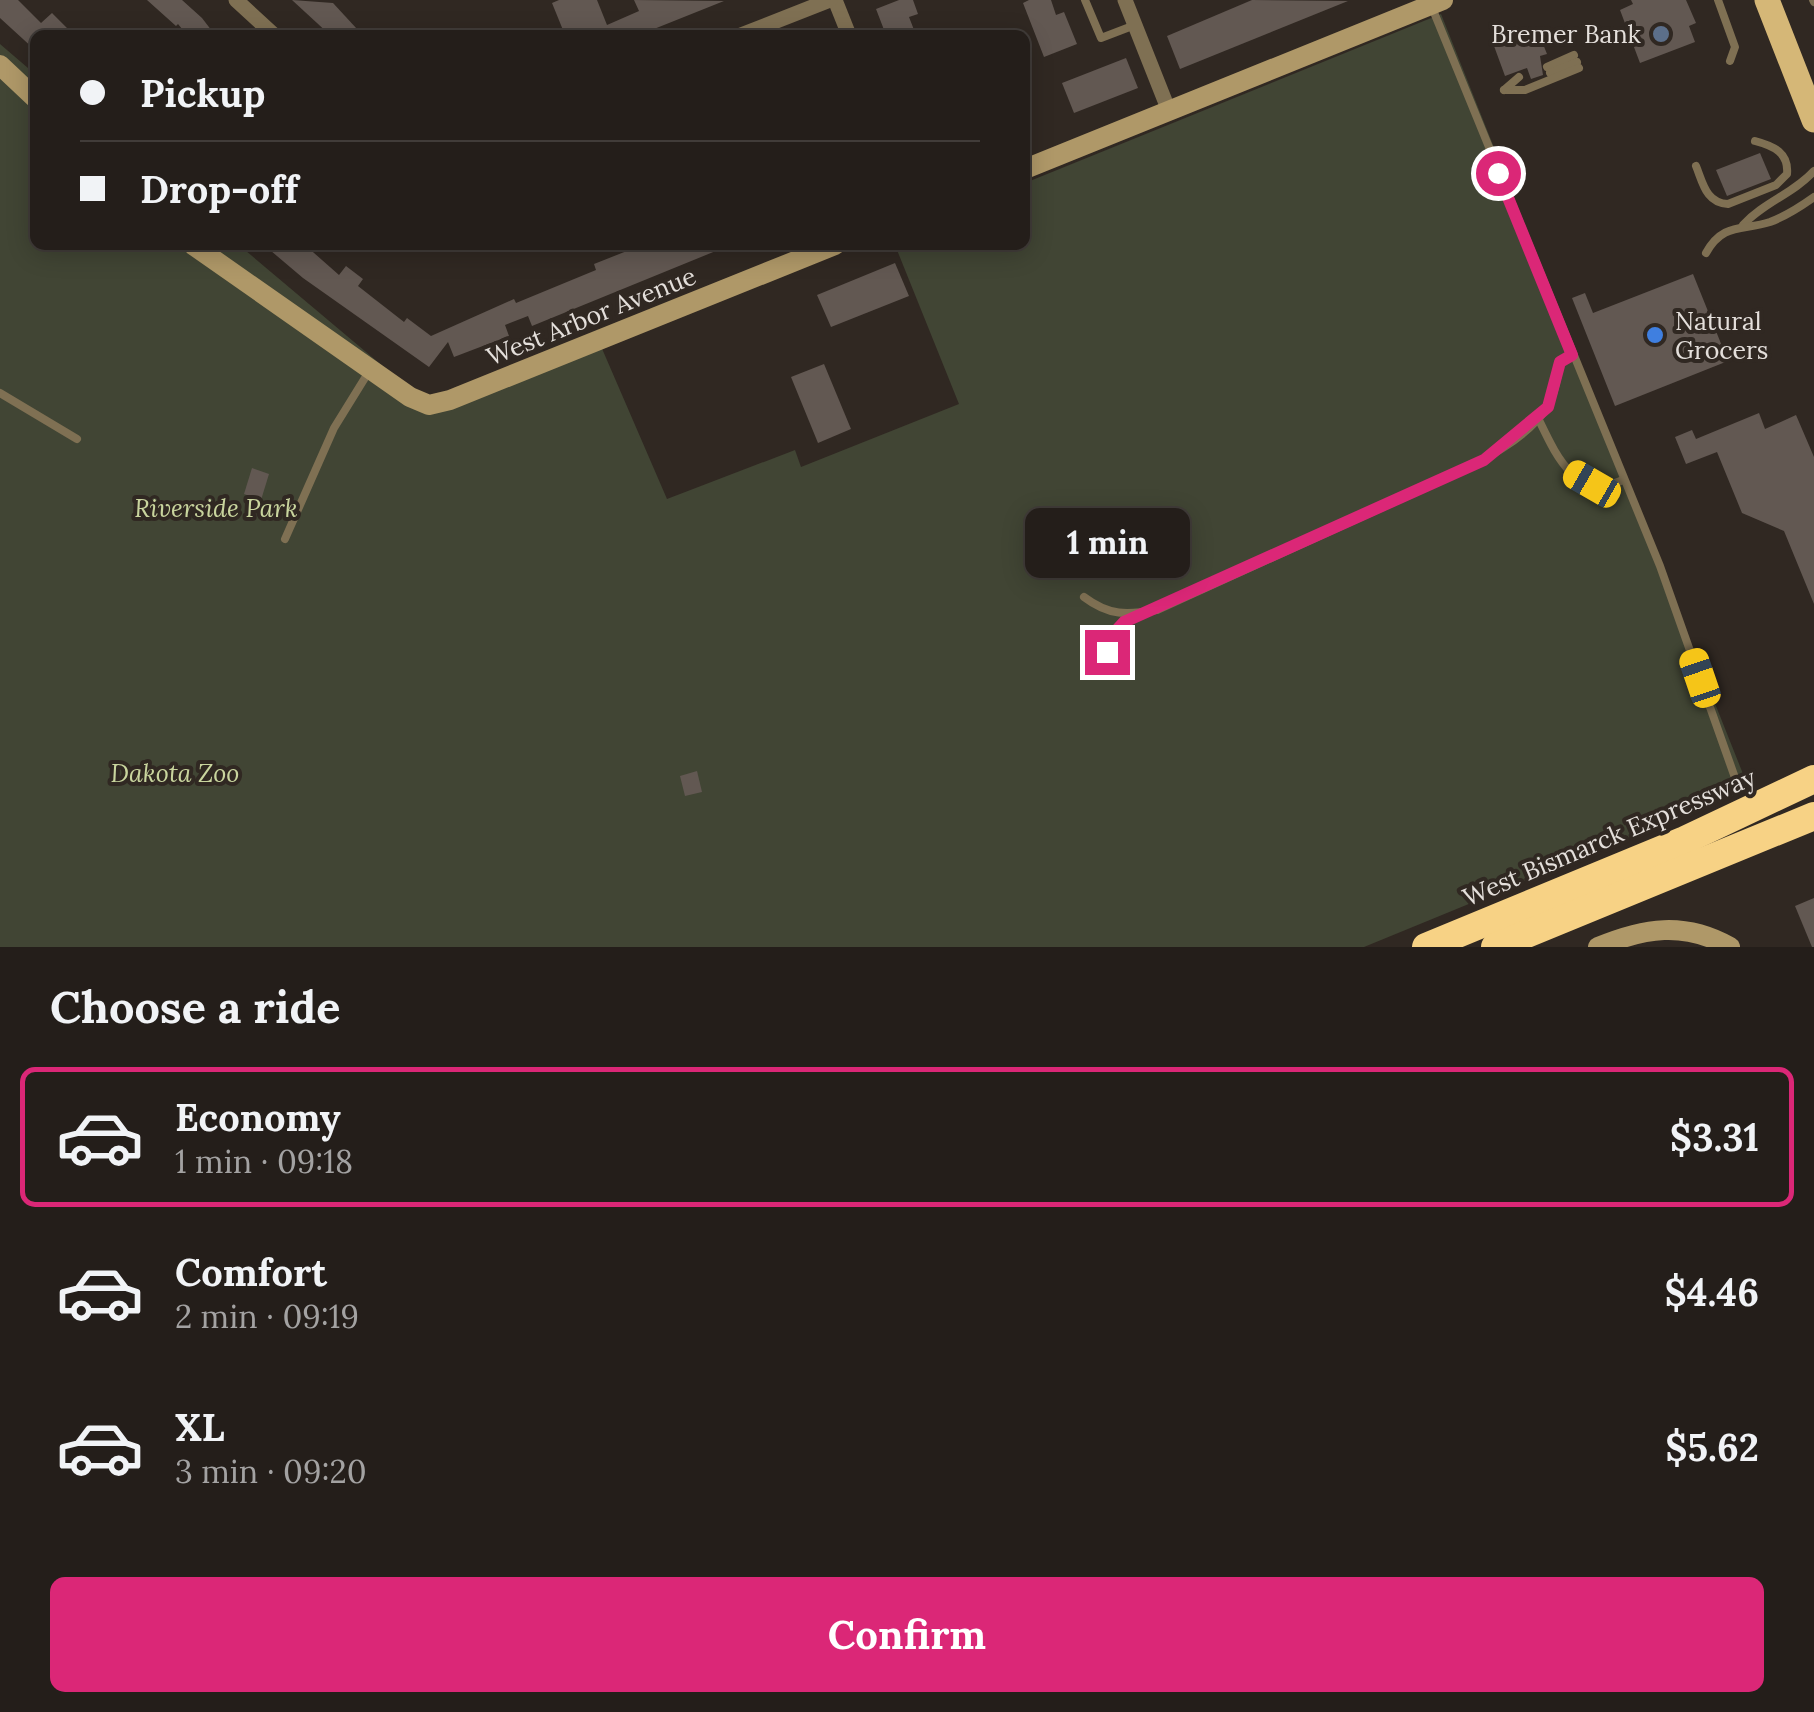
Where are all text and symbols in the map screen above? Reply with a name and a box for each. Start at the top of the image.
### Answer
place label: Bremer Bank [1491,18,1642,50]
marker: Bremer Bank [1650,23,1672,45]
text: Pickup [140,69,265,117]
route start [1476,151,1521,196]
text: Drop-off [140,165,298,213]
street label: West Arbor Avenue [482,259,700,373]
place label: Natural Grocers [1675,305,1768,366]
marker: Natural Grocers [1644,324,1666,346]
car [1559,456,1625,512]
park label: Riverside Park [134,492,298,524]
callout: 1 min [1024,507,1190,577]
text: 1 min [1067,522,1148,563]
route end [1085,630,1130,675]
car [1676,645,1724,711]
park label: Dakota Zoo [111,757,239,789]
street label: West Bismarck Expressway [1458,760,1761,913]
text: Choose a ride [50,978,340,1035]
icon: car [55,1092,145,1182]
text: Economy [175,1093,341,1141]
text: $3.31 [1670,1113,1759,1161]
text: 1 min · 09:18 [175,1141,353,1182]
icon: car [55,1247,145,1337]
text: Comfort [175,1248,327,1296]
text: $4.46 [1664,1268,1759,1316]
text: 2 min · 09:19 [175,1296,359,1337]
icon: car [55,1402,145,1492]
text: XL [175,1403,225,1451]
text: $5.62 [1665,1423,1759,1471]
text: 3 min · 09:20 [175,1451,367,1492]
button: Confirm [50,1577,1764,1692]

